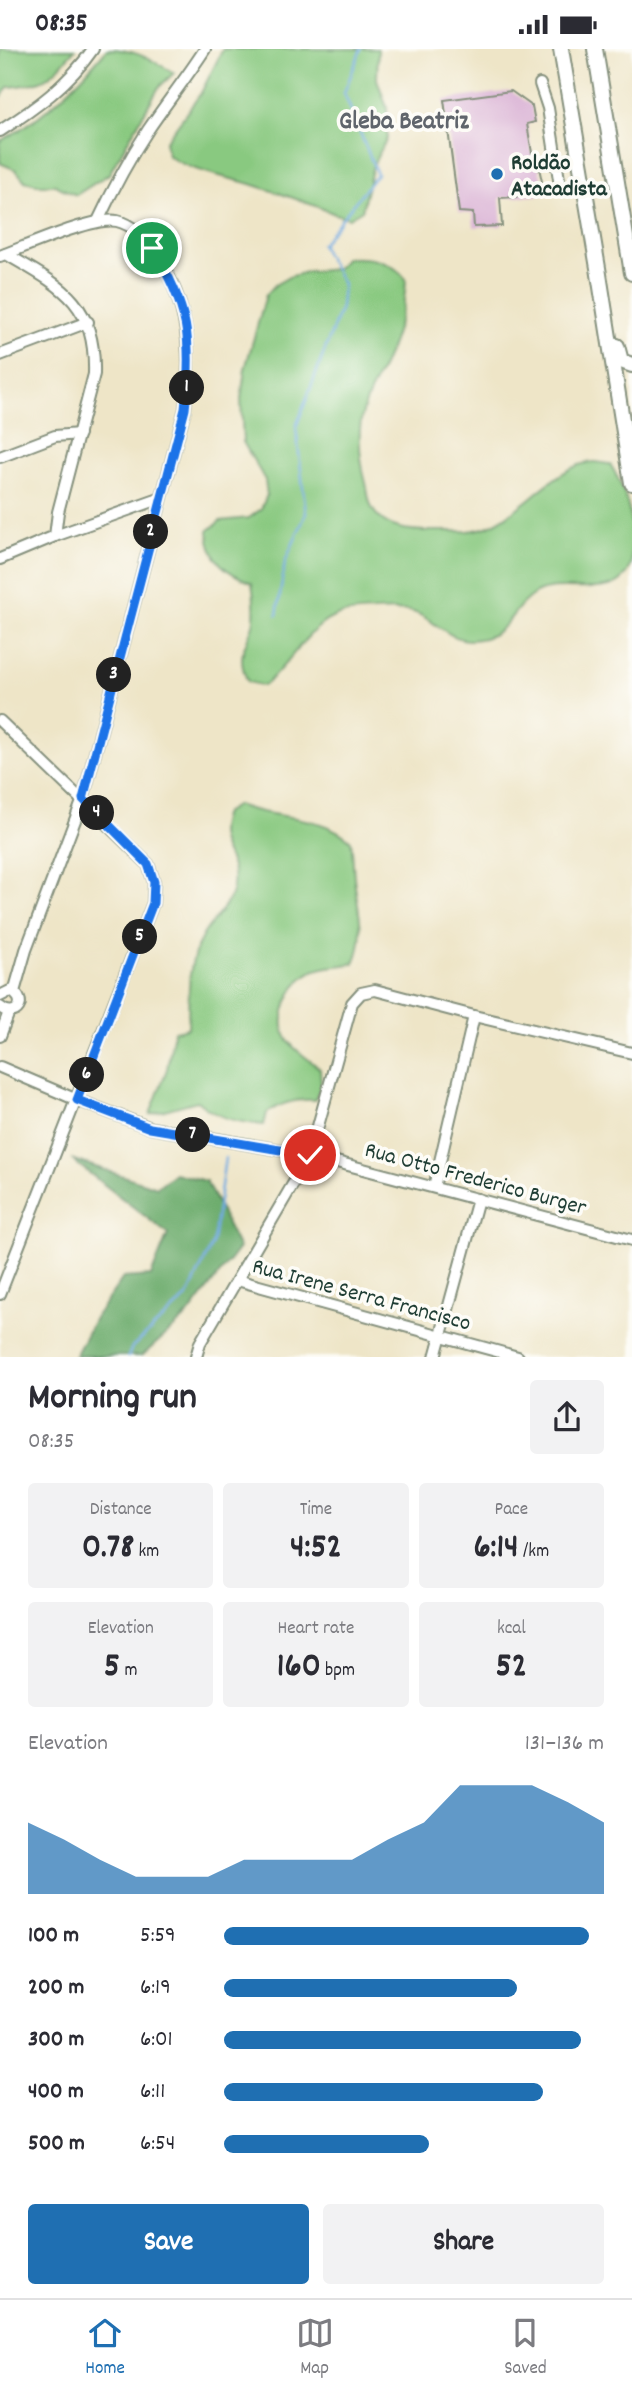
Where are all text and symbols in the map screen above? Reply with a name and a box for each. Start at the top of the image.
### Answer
text: 08:35 [35,6,88,43]
district label: Gleba Beatriz [339,104,470,141]
place label: Roldão Atacadista [511,148,608,207]
marker: Roldão Atacadista [489,166,505,182]
pin [122,218,182,278]
icon: arrive [133,229,171,267]
pin: 1 [170,371,204,405]
text: 1 [184,374,189,401]
pin: 2 [134,515,168,549]
text: 2 [146,518,155,545]
pin: 3 [96,657,132,693]
text: 3 [109,661,118,688]
pin: 4 [80,795,114,831]
text: 4 [93,799,100,826]
pin: 5 [122,919,158,955]
text: 5 [135,923,144,950]
pin: 6 [70,1058,104,1093]
text: 6 [82,1061,91,1088]
pin: 7 [176,1117,210,1153]
text: 7 [189,1121,196,1148]
pin [280,1125,340,1185]
street label: Rua Otto Frederico Burger [361,1135,590,1226]
icon: check [291,1136,329,1174]
street label: Rua Irene Serra Francisco [248,1251,474,1341]
text: Morning run [28,1372,197,1427]
button: share [530,1380,604,1454]
text: 08:35 [28,1426,74,1459]
text: Distance [90,1497,152,1524]
text: Time [300,1497,332,1524]
text: Pace [495,1497,528,1524]
text: 0.78 [82,1524,134,1574]
text: 4:52 [290,1524,342,1574]
text: 6:14 [473,1524,519,1574]
text: km [134,1539,159,1566]
text: /km [519,1539,549,1566]
text: Elevation [88,1616,154,1643]
text: Heart rate [278,1616,354,1643]
text: kcal [497,1616,526,1643]
text: 5 [104,1643,120,1693]
text: 160 [277,1643,321,1693]
text: 52 [496,1643,527,1693]
text: m [120,1658,137,1685]
text: bpm [321,1658,355,1685]
text: Elevation [28,1728,108,1761]
text: 131–136 m [525,1728,604,1761]
text: 100 m [28,1920,79,1953]
text: 5:59 [140,1920,176,1953]
text: 200 m [28,1972,84,2005]
text: 6:19 [140,1972,171,2005]
text: 300 m [28,2024,84,2057]
text: 6:01 [140,2024,173,2057]
text: 400 m [28,2076,84,2109]
text: 6:11 [140,2076,165,2109]
text: 500 m [28,2128,85,2161]
text: 6:54 [140,2128,175,2161]
button: Save [28,2204,309,2284]
button: Share [323,2204,604,2284]
tab: Home [85,2314,125,2383]
tab: Map [296,2314,334,2383]
tab: Saved [504,2314,547,2383]

